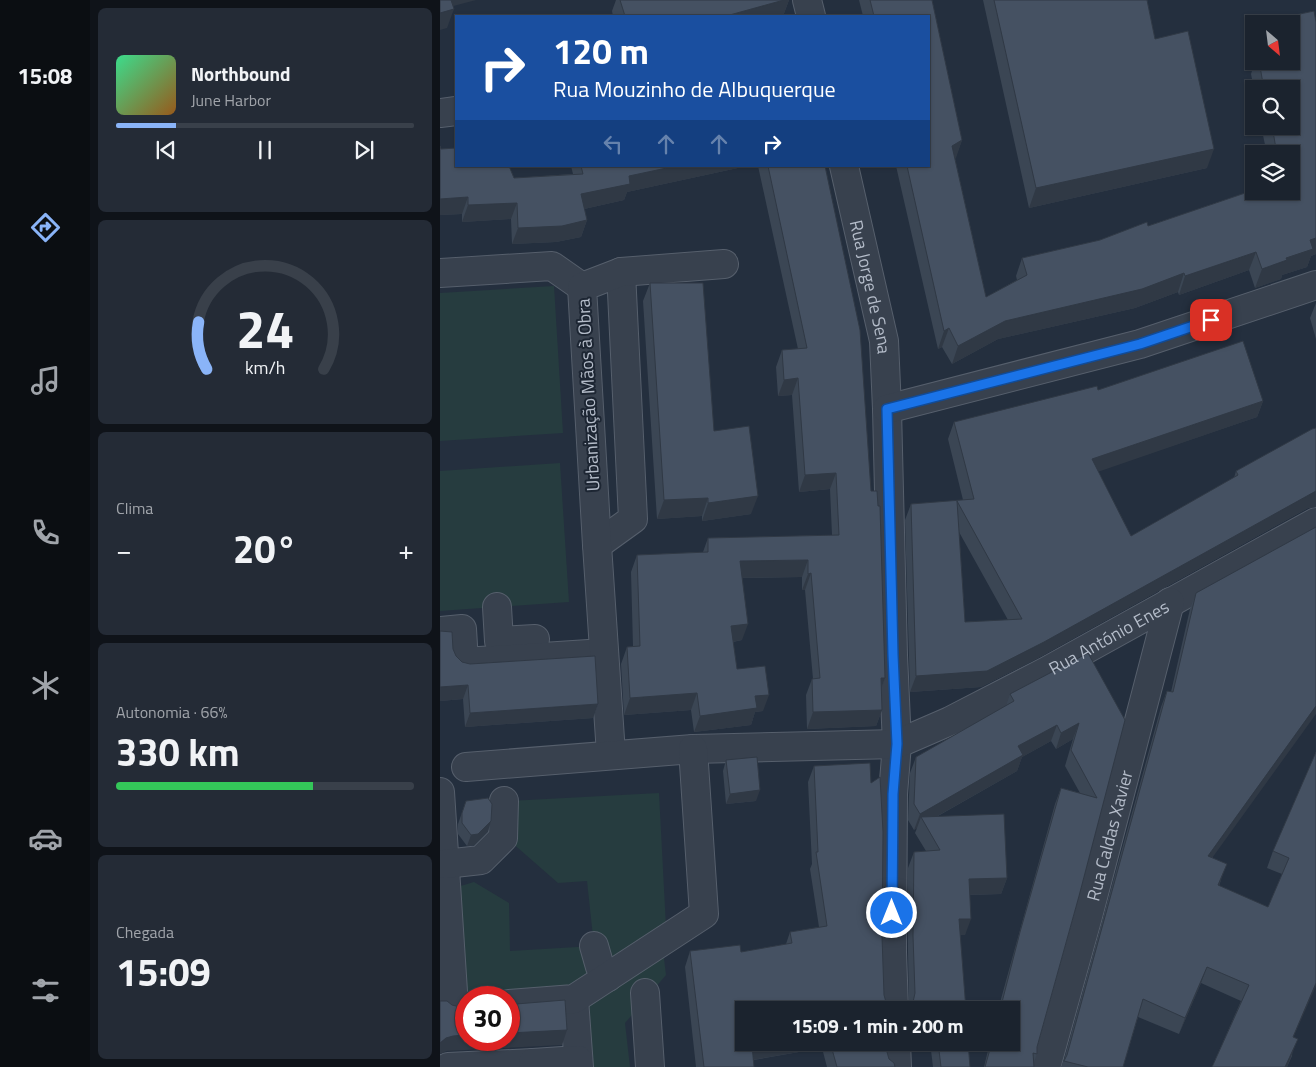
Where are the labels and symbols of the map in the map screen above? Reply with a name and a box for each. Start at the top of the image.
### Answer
north arrow [1245,15,1300,70]
street label: Rua Jorge de Sena [843,217,898,354]
street label: Urbanização Mãos à Obra [569,298,607,492]
pin [1190,299,1232,341]
street label: Rua António Enes [1043,593,1174,681]
street label: Rua Caldas Xavier [1079,767,1139,904]
position arrow [865,886,917,938]
speed limit sign: 30 [455,986,520,1051]

